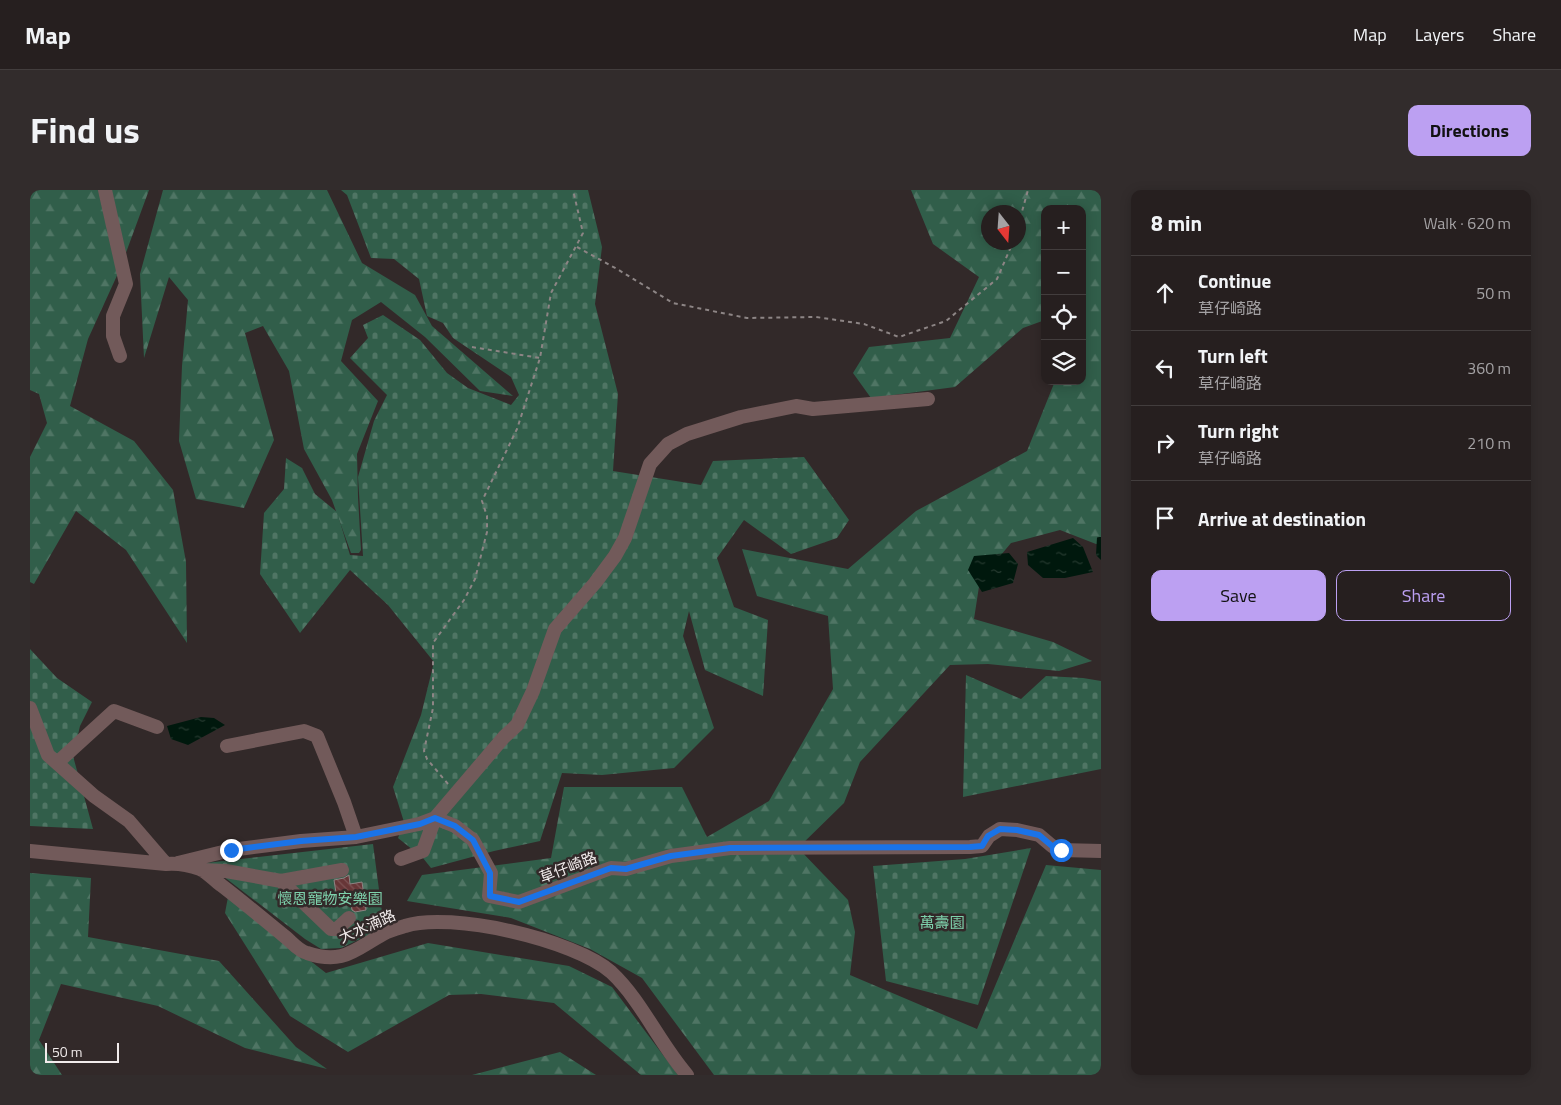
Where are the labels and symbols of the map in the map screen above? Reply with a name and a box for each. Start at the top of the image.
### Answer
north arrow [981,205,1026,250]
route end [220,839,243,862]
route start [1050,839,1073,862]
street label: 草仔崎路 [536,846,600,888]
park label: 懷恩寵物安樂園 [277,887,383,910]
street label: 大水湳路 [335,903,399,949]
park label: 萬壽園 [919,911,965,934]
scale bar [45,1040,119,1063]

